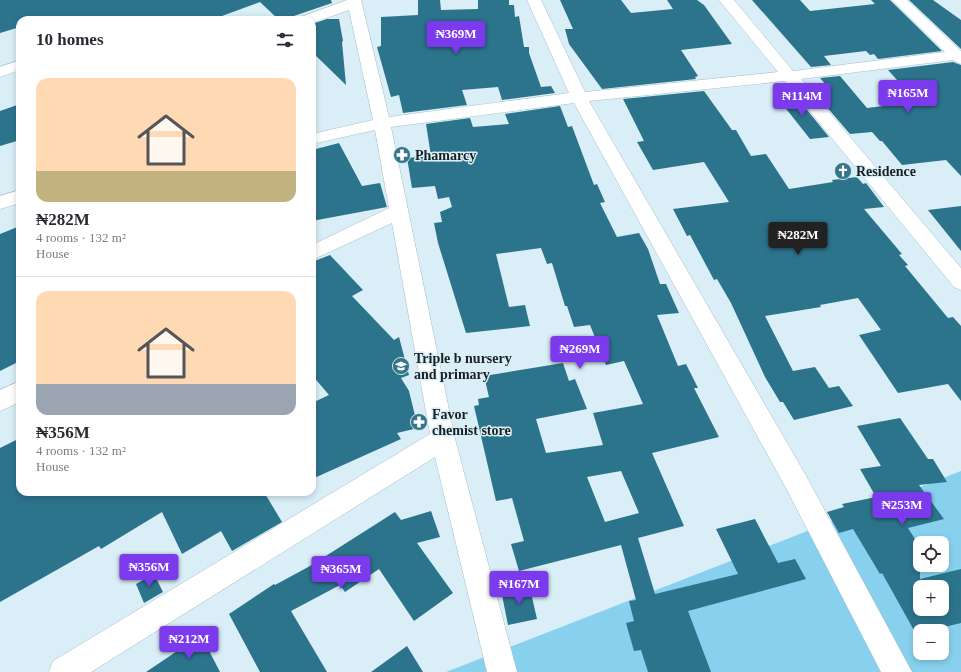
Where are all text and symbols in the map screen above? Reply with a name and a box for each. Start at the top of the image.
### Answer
pin: ₦369M [428,21,484,55]
text: ₦369M [435,26,477,41]
icon: filters [274,29,296,51]
text: 10 homes [36,30,104,49]
pin: ₦165M [880,80,936,114]
pin: ₦114M [774,83,830,117]
text: ₦165M [887,85,929,100]
text: ₦114M [782,88,822,103]
icon: home [130,104,202,176]
pharmacy icon: Phamarcy [392,145,412,165]
place label: Phamarcy [415,148,476,163]
church icon: Residence [833,161,853,181]
place label: Residence [856,164,916,179]
text: ₦282M [36,210,90,229]
pin: ₦282M [770,222,826,256]
text: ₦282M [777,227,819,242]
text: 4 rooms · 132 m² [36,230,126,245]
text: House [36,246,69,261]
icon: home [130,317,202,389]
pin: ₦269M [552,336,608,370]
text: ₦269M [559,341,601,356]
place label: Triple b nursery and primary [414,351,512,382]
school or university icon: Triple b nursery and primary [391,356,411,376]
place label: Favor chemist store [432,407,511,438]
pharmacy icon: Favor chemist store [409,412,429,432]
text: ₦356M [36,423,90,442]
text: 4 rooms · 132 m² [36,443,126,458]
text: House [36,459,69,474]
pin: ₦253M [874,492,930,526]
text: ₦253M [881,497,923,512]
map controls [913,536,949,660]
button: locate [913,536,949,572]
pin: ₦356M [121,554,177,588]
pin: ₦365M [313,556,369,590]
text: ₦356M [128,559,170,574]
text: ₦365M [320,561,362,576]
pin: ₦167M [491,571,547,605]
text: ₦167M [498,576,540,591]
button: + [913,580,949,616]
button: − [913,624,949,660]
pin: ₦212M [161,626,217,660]
text: ₦212M [168,631,210,646]

